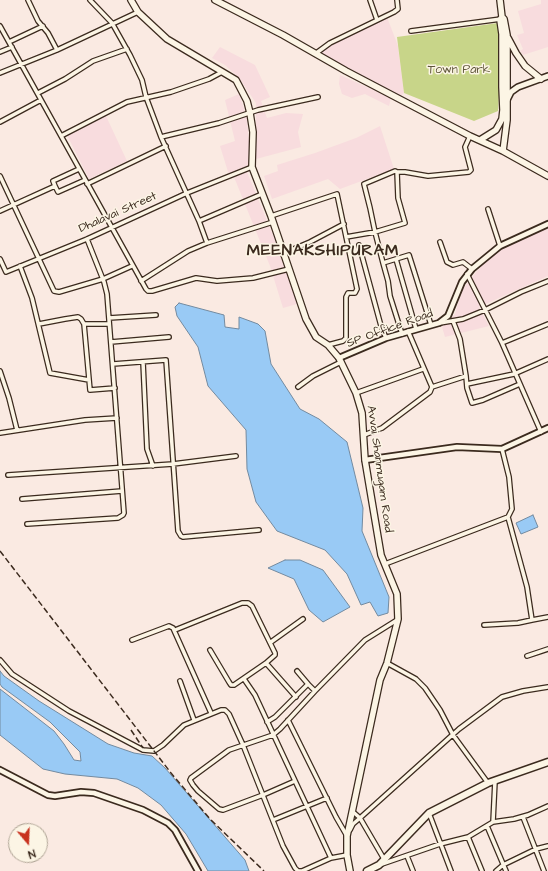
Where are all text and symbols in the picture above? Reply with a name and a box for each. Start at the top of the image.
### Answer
park label: Town Park [428,63,490,77]
street label: Dhalavai Street [77,189,159,237]
district label: MEENAKSHIPURAM [247,242,399,262]
street label: SP Office Road [345,307,435,351]
street label: Avvai Shanmugam Road [363,405,395,533]
north arrow [8,823,48,863]
text: N [26,846,37,862]

